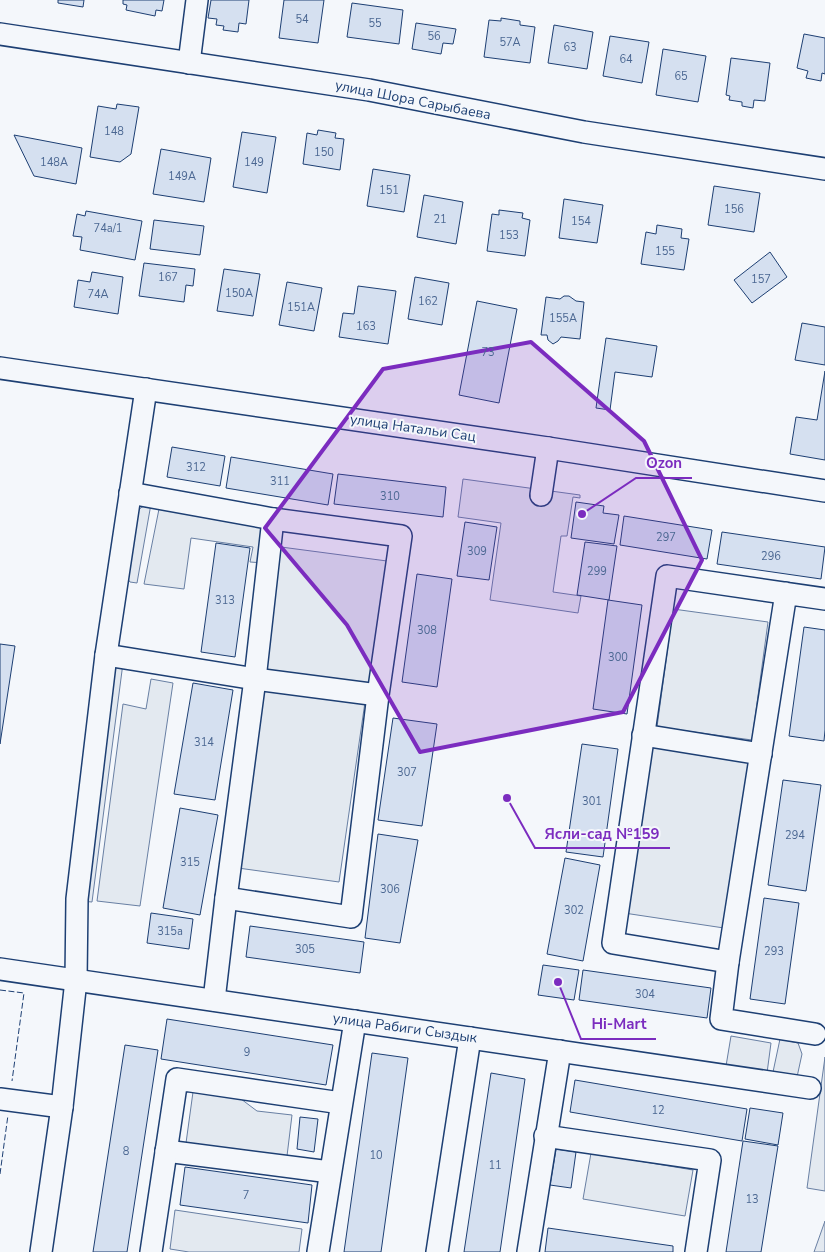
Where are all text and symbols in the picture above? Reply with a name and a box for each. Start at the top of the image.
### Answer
house number: 54 [295,12,309,27]
house number: 55 [368,16,382,31]
house number: 56 [427,29,441,44]
house number: 57А [499,35,521,50]
house number: 63 [563,40,577,55]
house number: 64 [619,52,633,67]
house number: 65 [674,69,688,84]
street label: улица Шора Сарыбаева [333,76,493,124]
house number: 148 [104,124,124,139]
house number: 150 [314,145,334,160]
house number: 148А [40,155,68,170]
house number: 149 [244,155,264,170]
house number: 149А [168,169,196,184]
house number: 151 [379,183,399,198]
house number: 156 [724,202,744,217]
house number: 21 [433,212,447,227]
house number: 154 [571,214,591,229]
house number: 74а/1 [94,221,122,236]
house number: 153 [499,228,519,243]
house number: 155 [655,244,675,259]
house number: 167 [158,270,178,285]
house number: 157 [751,272,771,287]
house number: 150А [225,286,253,301]
house number: 74А [87,287,109,302]
house number: 162 [418,294,438,309]
house number: 151А [287,300,315,315]
house number: 155А [549,311,577,326]
house number: 163 [356,319,376,334]
house number: 73 [481,345,495,360]
street label: улица Натальи Сац [349,410,477,446]
callout: Ozon [636,448,692,478]
text: Ozon [646,453,682,473]
house number: 312 [186,460,206,475]
house number: 311 [270,474,290,489]
house number: 310 [380,489,400,504]
house number: 297 [656,530,676,545]
house number: 309 [467,544,487,559]
house number: 296 [761,549,781,564]
house number: 299 [587,564,607,579]
house number: 313 [215,593,235,608]
house number: 308 [417,623,437,638]
house number: 300 [608,650,628,665]
house number: 314 [194,735,214,750]
house number: 307 [397,765,417,780]
house number: 301 [582,794,602,809]
callout: Ясли-сад №159 [535,818,670,848]
text: Ясли-сад №159 [545,824,659,844]
house number: 294 [785,828,805,843]
house number: 315 [180,855,200,870]
house number: 306 [380,882,400,897]
house number: 302 [564,903,584,918]
house number: 315а [157,924,183,939]
house number: 305 [295,942,315,957]
house number: 293 [764,944,784,959]
house number: 304 [635,987,655,1002]
street label: улица Рабиги Сыздык [332,1008,479,1048]
callout: Hi-Mart [581,1009,656,1039]
text: Hi-Mart [591,1014,647,1034]
house number: 9 [244,1045,250,1060]
house number: 12 [651,1103,665,1118]
house number: 8 [123,1144,130,1159]
house number: 10 [369,1148,383,1163]
house number: 11 [488,1158,502,1173]
house number: 7 [243,1188,249,1203]
house number: 13 [745,1192,759,1207]

